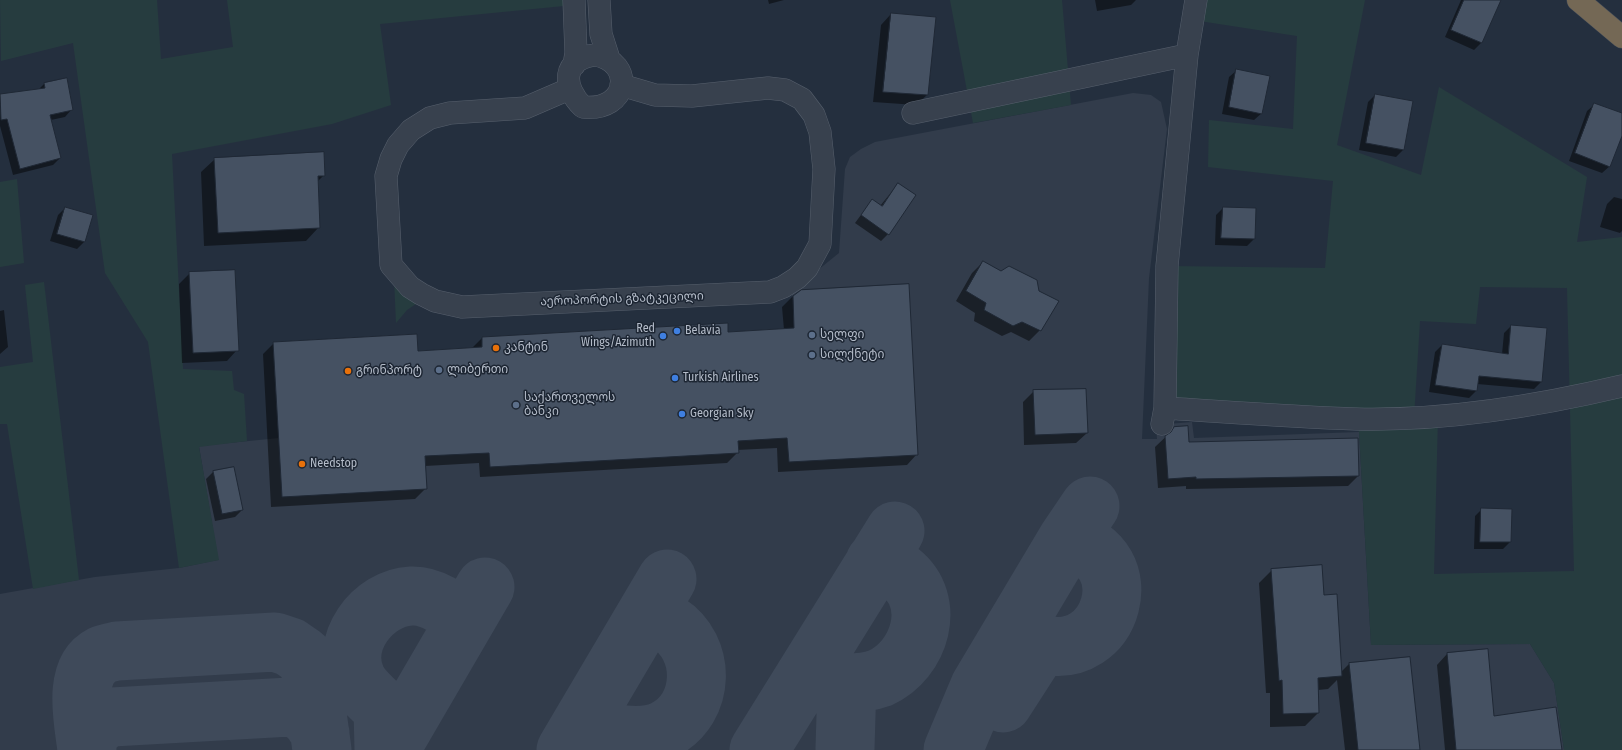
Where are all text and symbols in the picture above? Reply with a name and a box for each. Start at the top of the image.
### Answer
street label: აეროპორტის გზატკეცილი [540,289,704,309]
place label: Red Wings/Azimuth [581,322,655,350]
place label: Belavia [685,324,721,338]
marker: Belavia [672,326,682,336]
place label: სელფი [820,328,864,342]
marker: სელფი [807,330,817,340]
marker: Red Wings/Azimuth [658,331,668,341]
place label: კანტინ [504,341,548,355]
marker: კანტინ [491,343,501,353]
place label: სილქნეტი [820,348,884,362]
marker: სილქნეტი [807,350,817,360]
place label: ლიბერთი [447,363,508,377]
place label: გრინპორტ [356,364,422,378]
marker: ლიბერთი [434,365,444,375]
marker: გრინპორტ [343,366,353,376]
place label: Turkish Airlines [683,371,759,385]
marker: Turkish Airlines [670,373,680,383]
place label: საქართველოს ბანკი [524,391,615,419]
marker: საქართველოს ბანკი [511,400,521,410]
place label: Georgian Sky [690,407,754,421]
marker: Georgian Sky [677,409,687,419]
place label: Needstop [310,457,357,471]
marker: Needstop [297,459,307,469]

